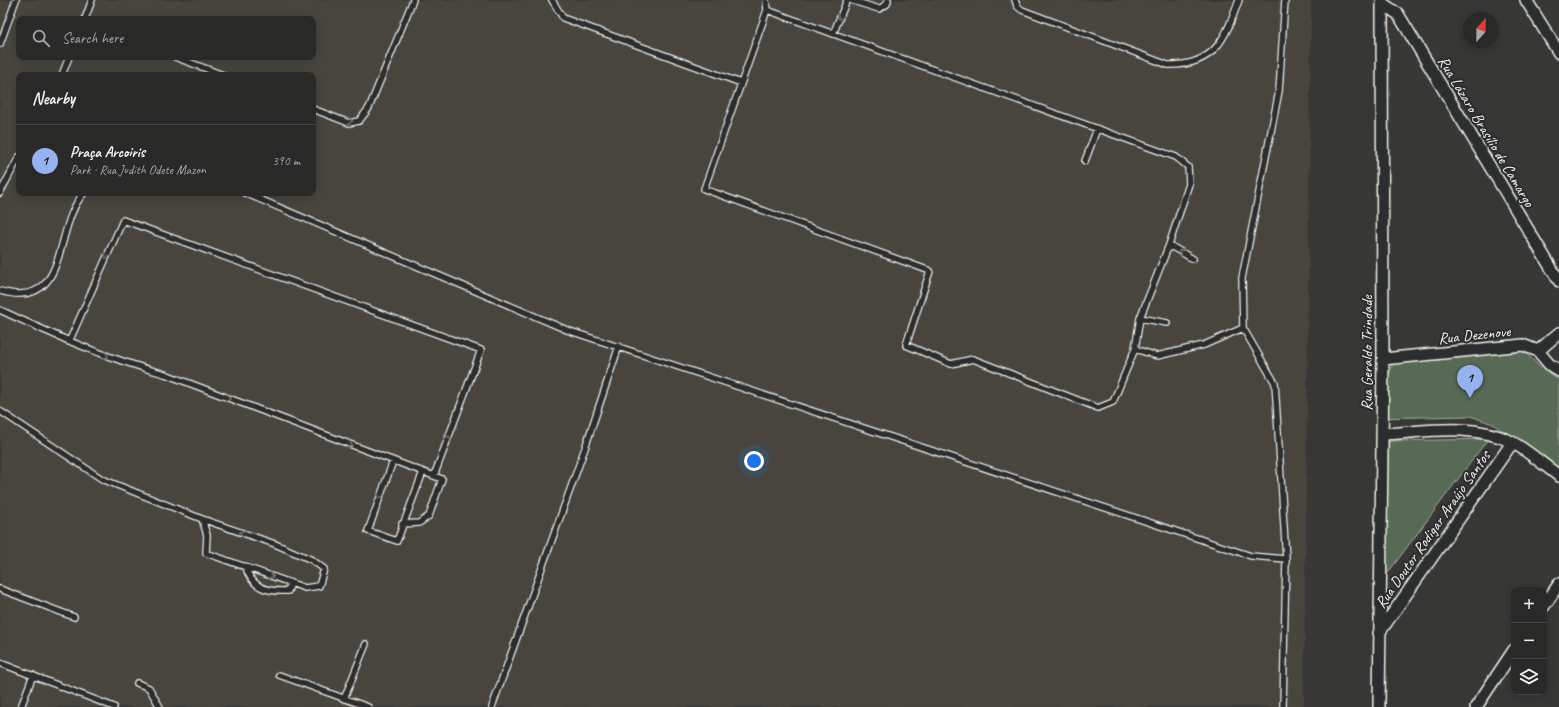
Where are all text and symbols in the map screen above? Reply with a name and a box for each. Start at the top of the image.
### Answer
one-way arrow [837,12,845,20]
north arrow [1463,12,1499,48]
search box [16,16,316,60]
icon: search [30,27,52,49]
text: Search here [62,29,123,48]
street label: Rua Lázaro Brasílio de Camargo [1433,53,1540,212]
text: Nearby [32,88,75,109]
one-way arrow [346,116,353,125]
text: Praça Arcoiris [70,143,145,162]
text: 1 [42,153,48,169]
text: 390 m [272,153,300,169]
text: Park · Rua Judith Odete Mazon [70,162,206,178]
one-way arrow [1178,249,1186,257]
one-way arrow [104,251,112,259]
street label: Rua Geraldo Trindade [1357,293,1377,411]
street label: Rua Dezenove [1437,321,1513,349]
one-way arrow [102,351,109,359]
pin: 1 [1457,365,1483,398]
one-way arrow [225,393,232,401]
one-way arrow [443,435,451,442]
one-way arrow [346,440,353,448]
street label: Rua Doutor Rodigar Araújo Santos [1371,446,1496,612]
your location [744,451,764,471]
one-way arrow [377,492,385,499]
one-way arrow [239,530,246,538]
one-way arrow [267,571,274,580]
map controls [1511,587,1547,695]
button: + [1511,587,1547,623]
button: − [1511,623,1547,659]
button: layers [1511,659,1547,695]

